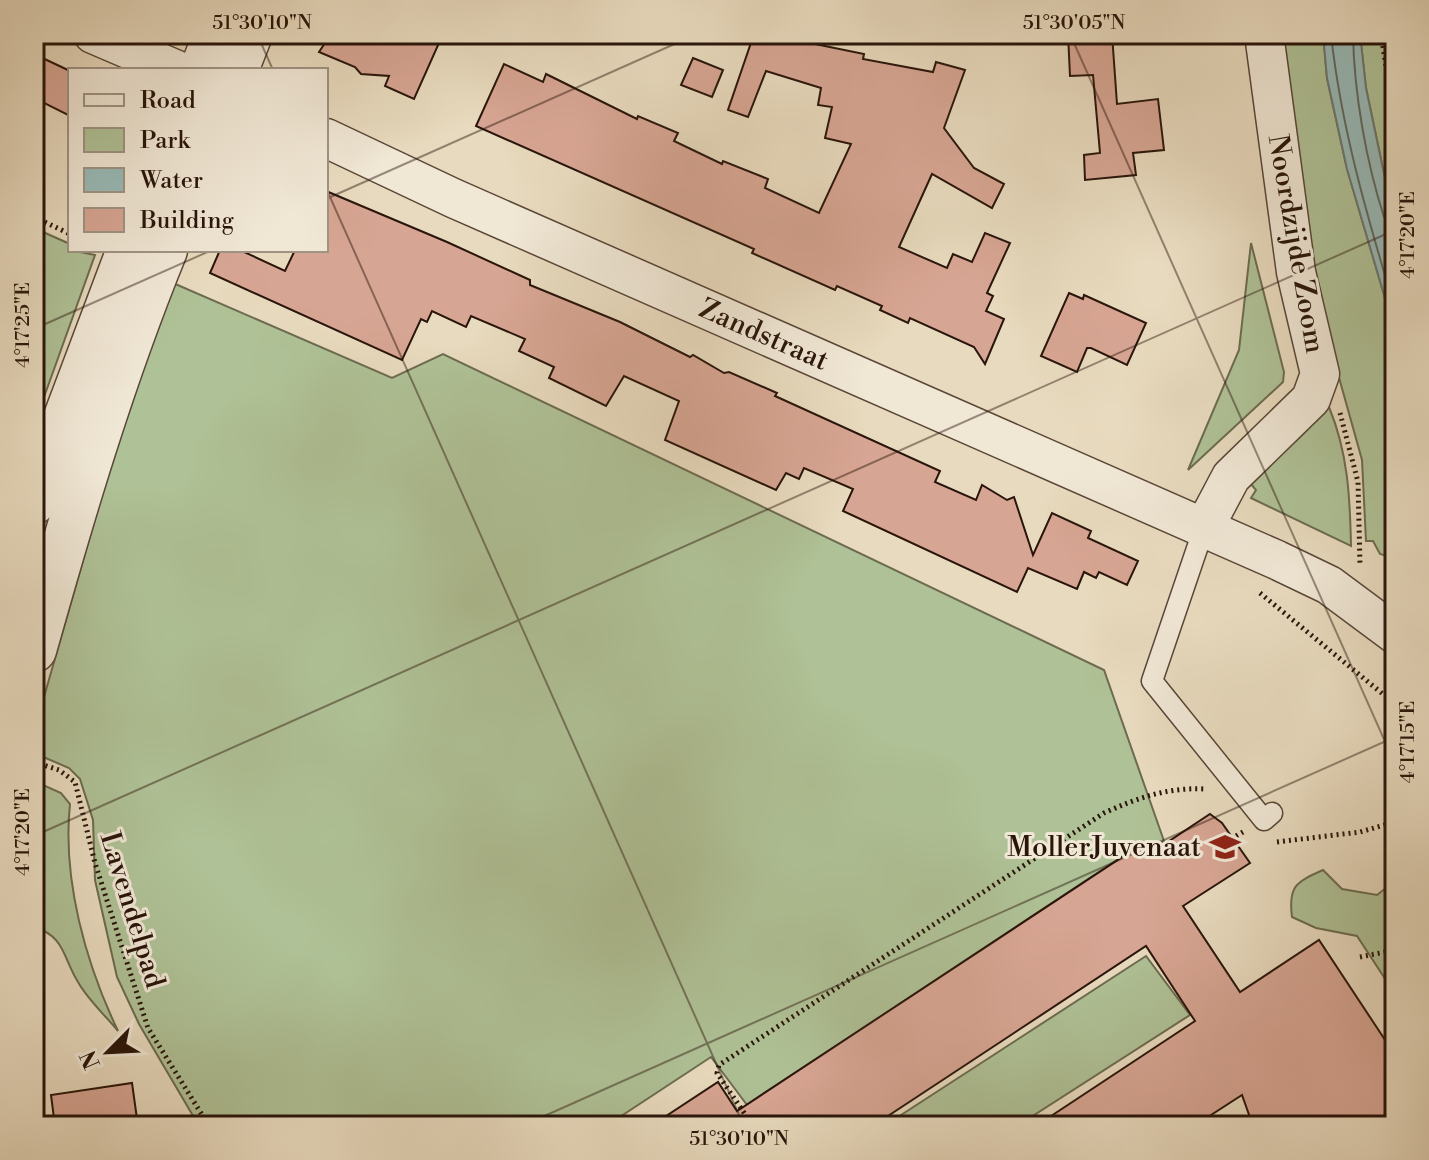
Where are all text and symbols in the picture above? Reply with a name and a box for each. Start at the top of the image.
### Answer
text: 51°30'10"N [212,11,312,36]
text: 51°30'05"N [1023,11,1125,36]
legend [68,68,328,252]
text: Road [140,86,196,116]
text: Park [140,126,191,156]
street label: Noordzijde Zoom [1260,132,1332,356]
text: Water [139,166,203,196]
text: 4°17'20"E [1396,191,1421,279]
text: Building [139,206,234,236]
text: 4°17'25"E [11,282,36,368]
street label: Zandstraat [694,291,834,378]
text: 4°17'15"E [1396,701,1421,783]
text: 4°17'20"E [11,788,36,876]
street label: Lavendelpad [92,828,172,992]
place label: MollerJuvenaat [1007,830,1201,865]
school or university icon: MollerJuvenaat [1208,830,1242,864]
north arrow [68,1012,148,1092]
text: N [75,1046,107,1073]
text: 51°30'10"N [689,1127,789,1152]

